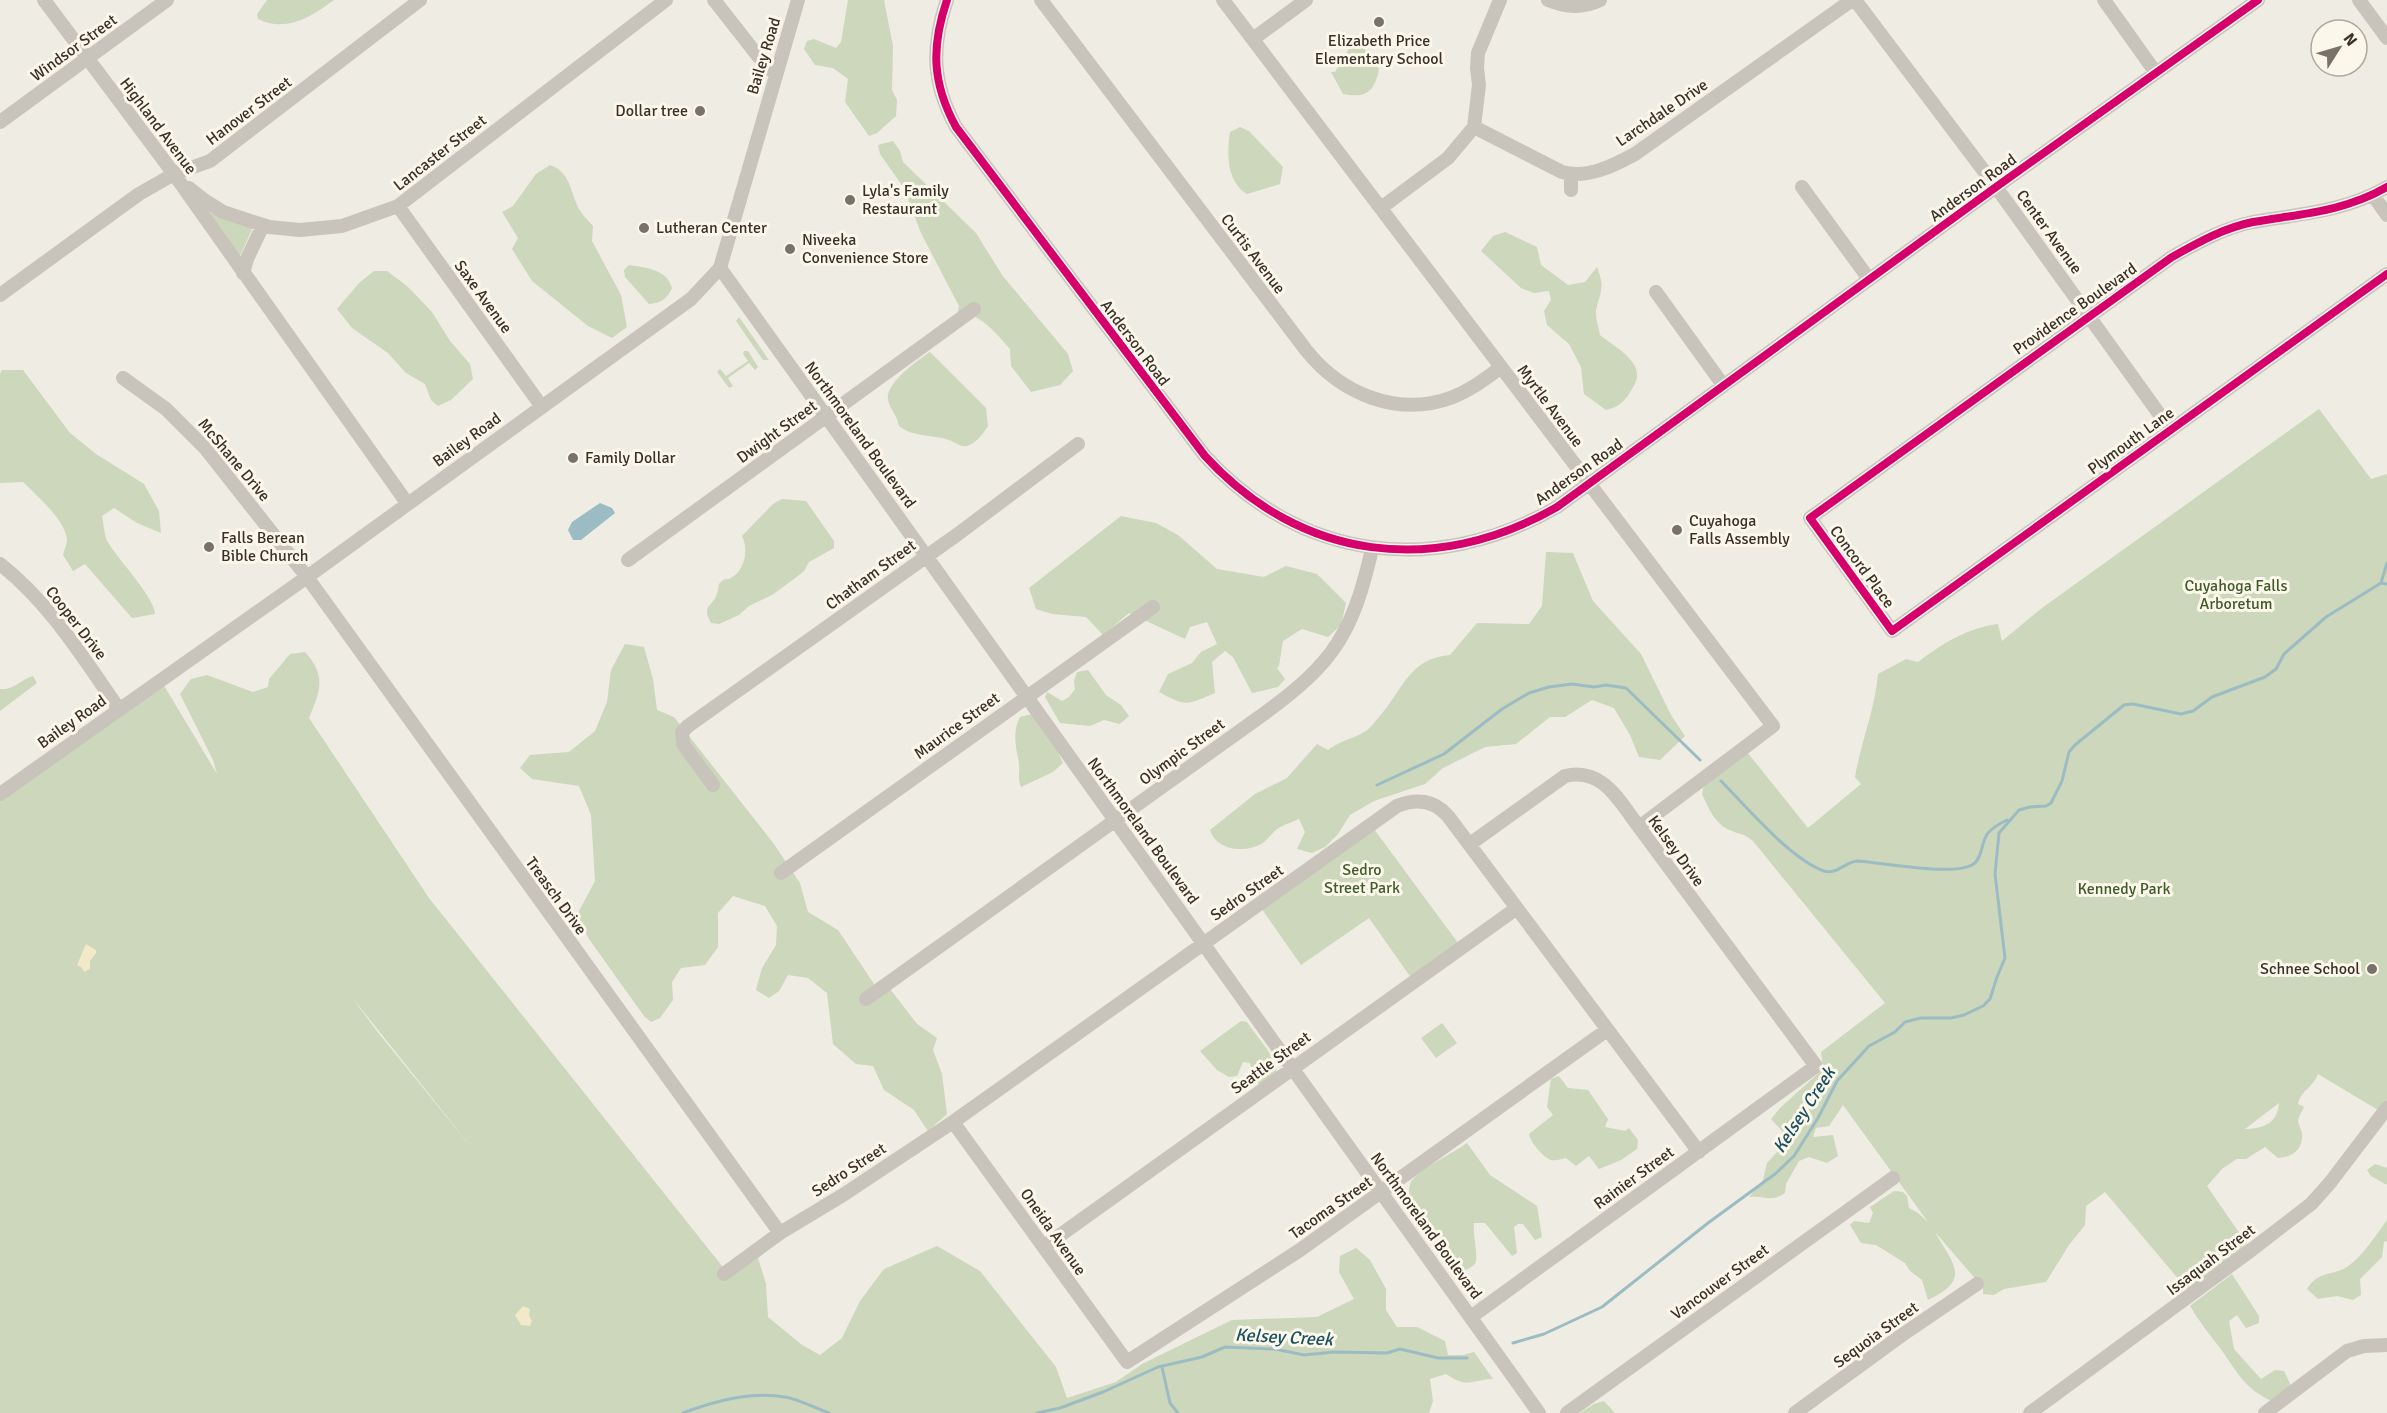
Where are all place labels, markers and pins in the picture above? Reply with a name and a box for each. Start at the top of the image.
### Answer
marker: Elizabeth Price Elementary School [1372,15,1386,29]
place label: Elizabeth Price Elementary School [1315,31,1444,69]
place label: Dollar tree [615,101,688,121]
marker: Dollar tree [693,104,707,118]
place label: Lyla's Family Restaurant [862,181,949,219]
marker: Lyla's Family Restaurant [843,193,857,207]
place label: Lutheran Center [656,218,767,238]
marker: Lutheran Center [637,221,651,235]
place label: Niveeka Convenience Store [802,230,928,268]
marker: Niveeka Convenience Store [783,242,797,256]
place label: Family Dollar [585,448,676,468]
marker: Family Dollar [566,451,580,465]
place label: Cuyahoga Falls Assembly [1689,511,1790,549]
marker: Cuyahoga Falls Assembly [1670,523,1684,537]
place label: Falls Berean Bible Church [221,528,308,566]
marker: Falls Berean Bible Church [202,540,216,554]
place label: Schnee School [2260,959,2360,979]
marker: Schnee School [2365,962,2379,976]

